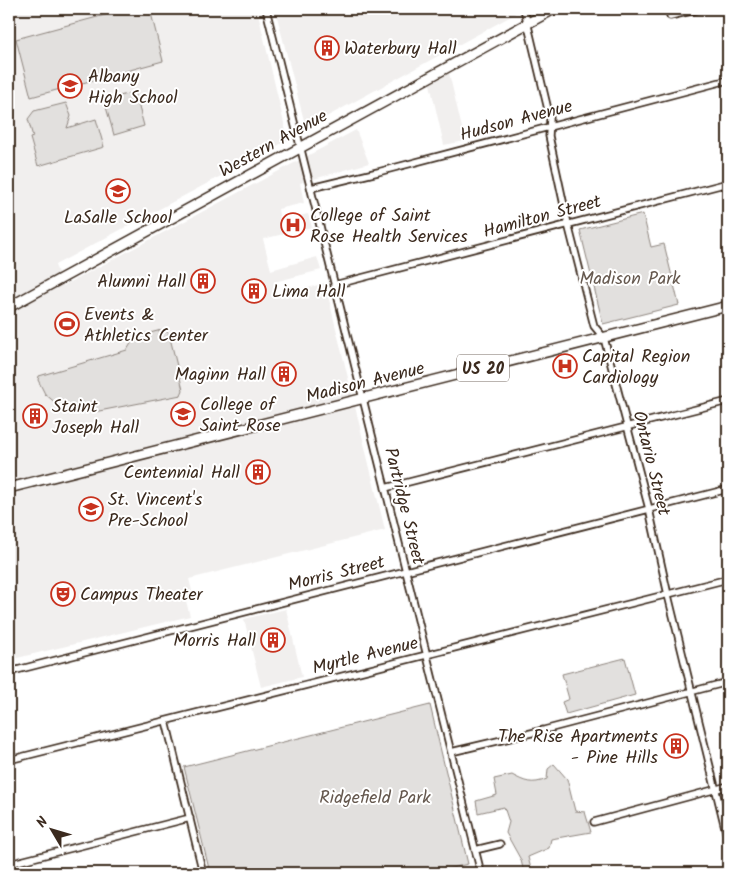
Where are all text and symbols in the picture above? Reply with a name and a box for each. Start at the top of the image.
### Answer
building icon: Waterbury Hall [314,35,340,61]
place label: Waterbury Hall [344,35,457,64]
place label: Albany High School [88,63,178,113]
school or university icon: Albany High School [57,73,83,99]
street label: Hudson Avenue [457,93,576,150]
street label: Western Avenue [214,102,334,186]
school or university icon: LaSalle School [105,178,131,204]
street label: Hamilton Street [480,188,606,247]
place label: College of Saint Rose Health Services [310,202,468,252]
place label: LaSalle School [64,204,173,233]
hospital icon: College of Saint Rose Health Services [280,212,306,238]
park label: Madison Park [579,265,681,294]
place label: Alumni Hall [97,268,187,297]
building icon: Alumni Hall [190,268,216,294]
building icon: Lima Hall [241,278,267,304]
place label: Lima Hall [272,278,346,307]
place label: Events & Athletics Center [84,301,209,351]
sports icon: Events & Athletics Center [54,311,80,337]
place label: Capital Region Cardiology [582,343,690,393]
hospital icon: Capital Region Cardiology [552,353,578,379]
road number: US 20 [457,354,509,382]
street label: Madison Avenue [303,355,428,412]
place label: Maginn Hall [175,361,267,390]
building icon: Maginn Hall [271,361,297,387]
place label: College of Saint Rose [200,391,281,441]
place label: Staint Joseph Hall [52,393,140,443]
school or university icon: College of Saint Rose [170,401,196,427]
building icon: Staint Joseph Hall [22,403,48,429]
street label: Ontario Street [623,408,678,520]
street label: Partridge Street [375,445,432,569]
place label: Centennial Hall [124,459,241,488]
building icon: Centennial Hall [245,459,271,485]
place label: St. Vincent's Pre-School [108,486,203,536]
school or university icon: St. Vincent's Pre-School [78,496,104,522]
street label: Morris Street [285,548,389,601]
theatre icon: Campus Theater [50,581,76,607]
place label: Campus Theater [80,581,204,610]
place label: Morris Hall [173,627,257,656]
building icon: Morris Hall [260,627,286,653]
street label: Myrtle Avenue [309,629,421,684]
place label: The Rise Apartments - Pine Hills [498,723,658,773]
building icon: The Rise Apartments - Pine Hills [663,733,689,759]
park label: Ridgefield Park [319,784,431,813]
north arrow [28,804,78,854]
text: N [31,812,54,833]

